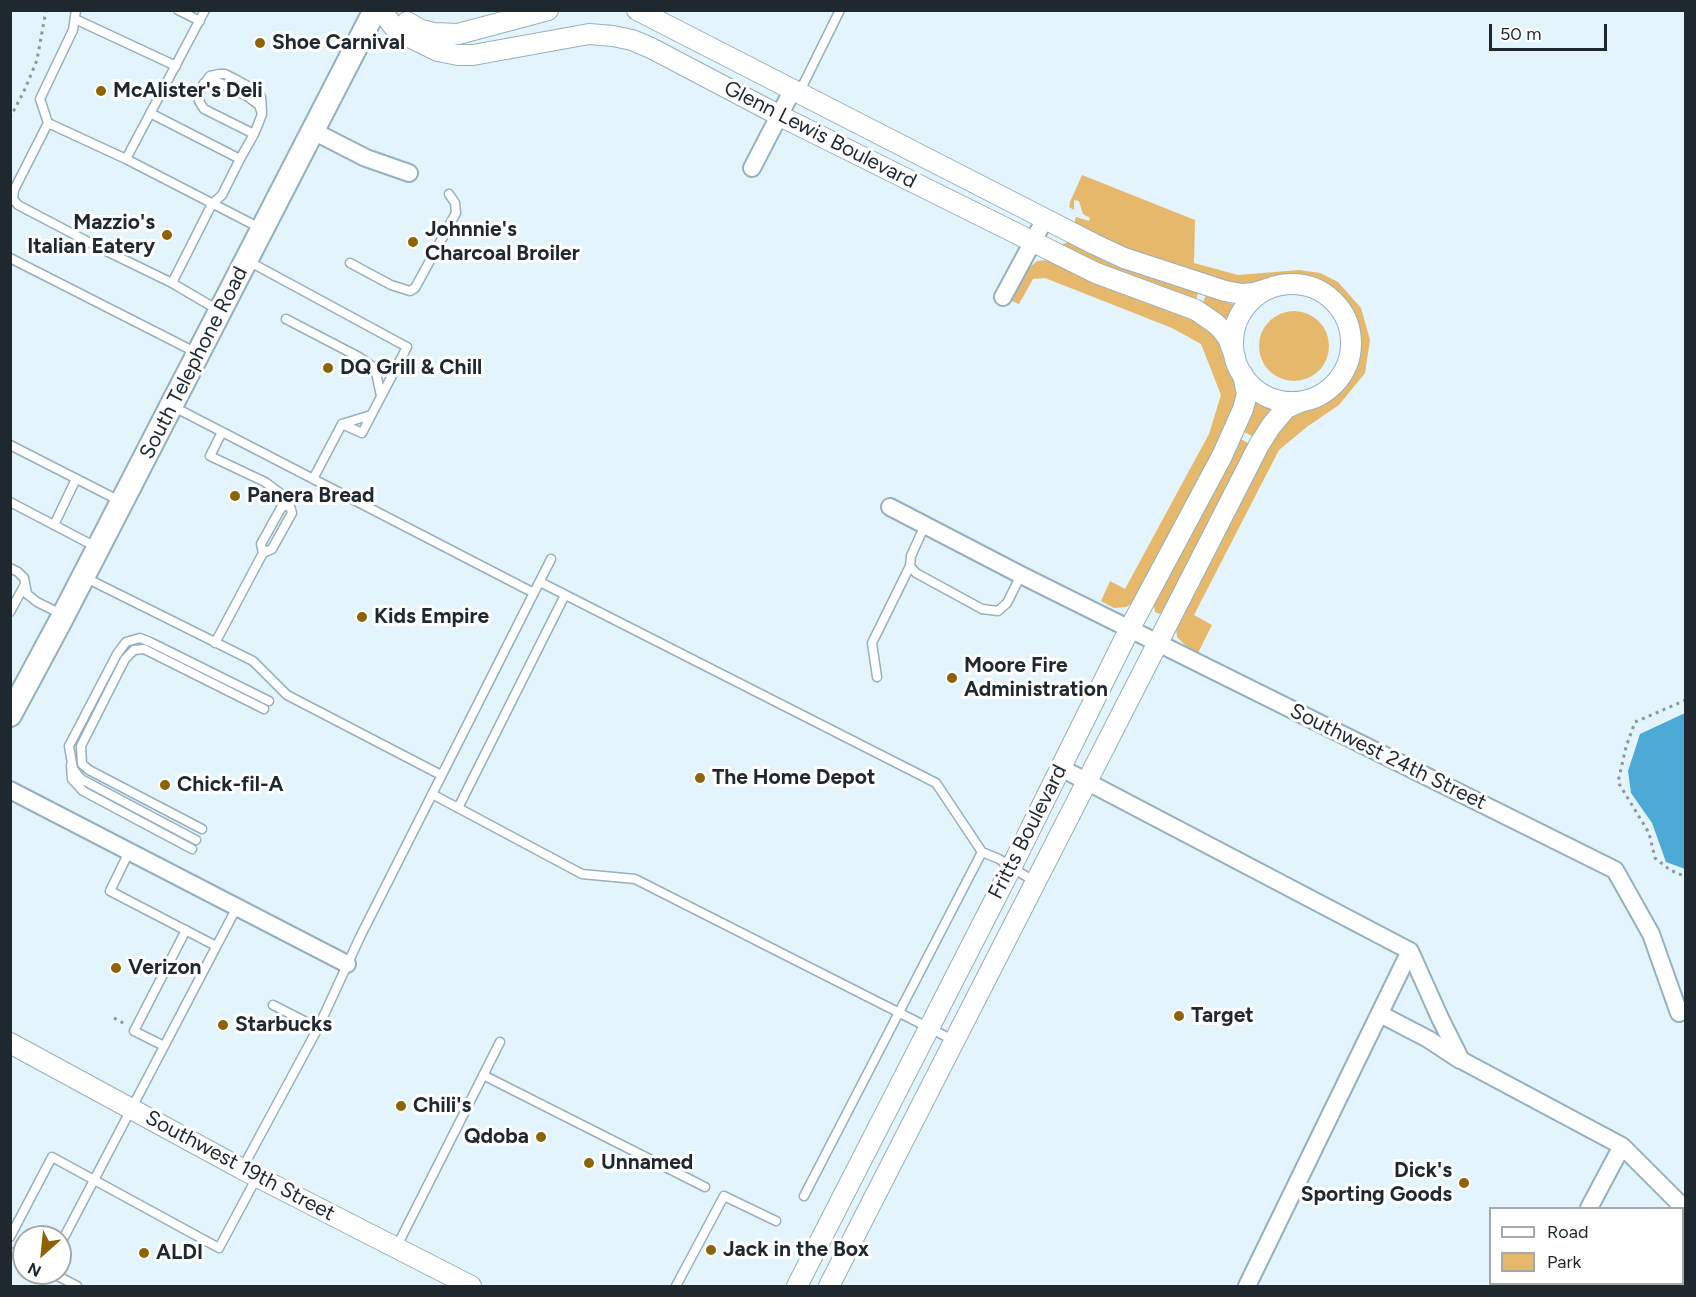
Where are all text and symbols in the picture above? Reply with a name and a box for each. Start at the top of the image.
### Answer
scale bar [1492,12,1610,50]
text: 50 m [1500,23,1542,45]
place label: Shoe Carnival [272,30,405,56]
marker: Shoe Carnival [253,36,267,50]
street label: Glenn Lewis Boulevard [720,76,920,194]
place label: McAlister's Deli [113,78,263,104]
marker: McAlister's Deli [94,84,108,98]
place label: Mazzio's Italian Eatery [27,210,155,260]
place label: Johnnie's Charcoal Broiler [425,217,580,267]
marker: Mazzio's Italian Eatery [160,228,174,242]
marker: Johnnie's Charcoal Broiler [406,235,420,249]
street label: South Telephone Road [135,263,253,463]
place label: DQ Grill & Chill [340,355,482,381]
marker: DQ Grill & Chill [321,361,335,375]
place label: Panera Bread [247,483,374,509]
marker: Panera Bread [228,489,242,503]
place label: Kids Empire [374,604,489,630]
marker: Kids Empire [355,610,369,624]
place label: Moore Fire Administration [964,653,1108,703]
marker: Moore Fire Administration [945,671,959,685]
street label: Southwest 24th Street [1286,698,1490,816]
street label: Fritts Boulevard [983,761,1073,903]
place label: The Home Depot [712,765,875,791]
marker: The Home Depot [693,771,707,785]
place label: Chick-fil-A [177,772,284,798]
marker: Chick-fil-A [158,778,172,792]
place label: Verizon [128,955,202,981]
marker: Verizon [109,961,123,975]
place label: Target [1191,1003,1254,1029]
marker: Target [1172,1009,1186,1023]
place label: Starbucks [235,1012,332,1038]
marker: Starbucks [216,1018,230,1032]
place label: Chili's [413,1093,471,1119]
marker: Chili's [394,1099,408,1113]
street label: Southwest 19th Street [141,1105,339,1227]
place label: Qdoba [464,1124,529,1150]
marker: Qdoba [534,1130,548,1144]
place label: Unnamed [601,1150,693,1176]
marker: Unnamed [582,1156,596,1170]
place label: Dick's Sporting Goods [1301,1158,1452,1208]
marker: Dick's Sporting Goods [1457,1176,1471,1190]
legend [1489,1207,1684,1285]
text: Road [1547,1221,1588,1243]
north arrow [12,1225,72,1285]
place label: Jack in the Box [723,1237,869,1263]
place label: ALDI [156,1240,203,1266]
marker: Jack in the Box [704,1243,718,1257]
marker: ALDI [137,1246,151,1260]
text: Park [1547,1251,1581,1273]
text: N [25,1258,44,1281]

